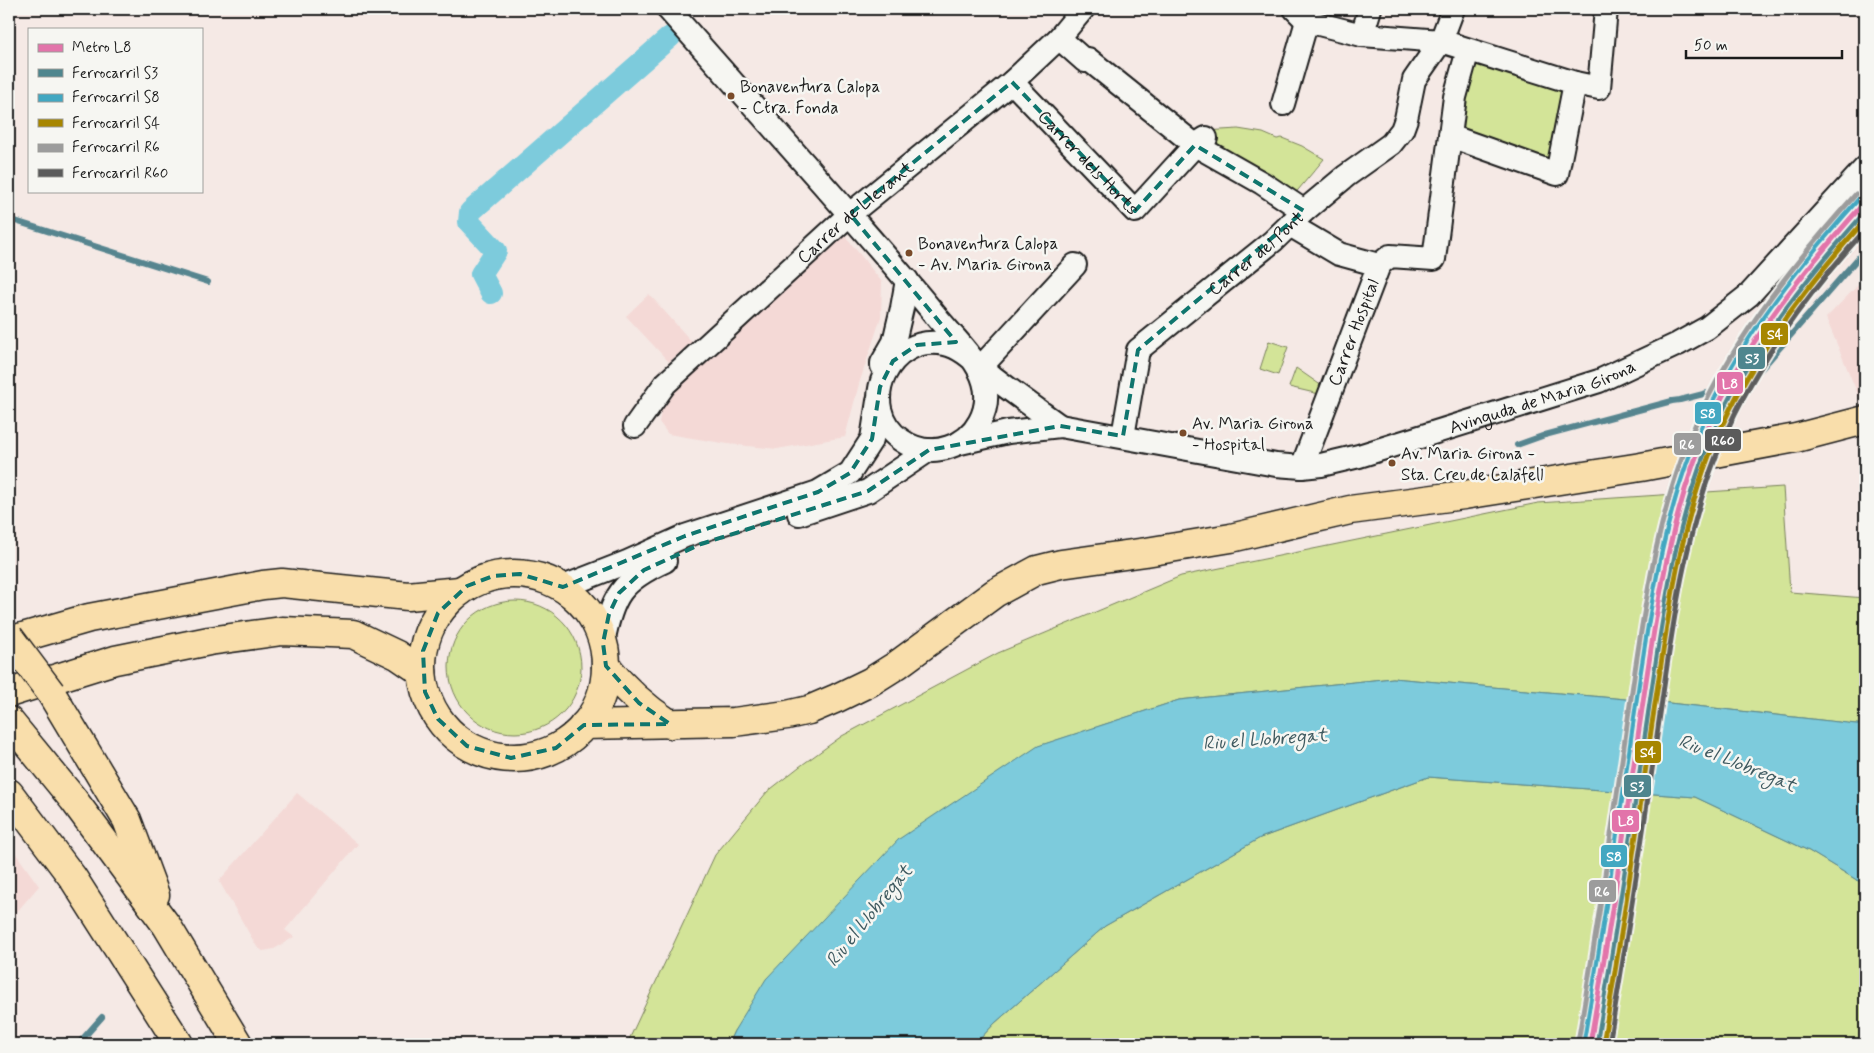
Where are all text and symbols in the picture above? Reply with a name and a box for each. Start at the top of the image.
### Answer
legend [28,28,202,192]
scale bar [1686,28,1843,60]
text: 50 m [1694,36,1728,56]
text: Metro L8 [72,38,132,58]
text: Ferrocarril S3 [72,64,158,84]
place label: Bonaventura Calopa - Ctra. Fonda [740,76,881,119]
text: Ferrocarril S8 [72,88,160,108]
marker: Bonaventura Calopa - Ctra. Fonda [726,91,736,101]
street label: Carrer dels Horts [1032,105,1144,221]
text: Ferrocarril S4 [72,114,160,134]
text: Ferrocarril R6 [72,138,160,158]
street label: Carrer de Llevant [792,156,919,270]
text: Ferrocarril R60 [72,164,168,184]
street label: Carrer del Pont [1203,206,1310,302]
place label: Bonaventura Calopa - Av. Maria Girona [918,233,1059,276]
marker: Bonaventura Calopa - Av. Maria Girona [904,248,914,258]
street label: Carrer Hospital [1323,276,1386,390]
line badge: S4 [1760,322,1789,346]
text: S4 [1767,326,1784,344]
line badge: S3 [1737,346,1766,370]
text: S3 [1745,350,1760,368]
street label: Avinguda de Maria Girona [1446,355,1640,440]
line badge: L8 [1716,371,1744,395]
text: L8 [1722,375,1738,393]
line badge: S8 [1694,401,1722,425]
text: S8 [1700,405,1716,423]
place label: Av. Maria Girona - Hospital [1192,413,1314,456]
marker: Av. Maria Girona - Hospital [1178,428,1188,438]
line badge: R60 [1704,428,1742,452]
line badge: R6 [1673,432,1702,456]
text: R60 [1711,432,1735,450]
text: R6 [1679,436,1695,454]
place label: Av. Maria Girona - Sta. Creu de Calafell [1401,443,1544,486]
marker: Av. Maria Girona - Sta. Creu de Calafell [1387,458,1397,468]
water label: Riu el Llobregat [1202,723,1329,758]
water label: Riu el Llobregat [1674,728,1801,800]
line badge: S4 [1634,740,1662,764]
text: S4 [1640,744,1657,762]
line badge: S3 [1623,774,1652,798]
text: S3 [1630,778,1645,796]
line badge: L8 [1611,809,1640,833]
text: L8 [1618,812,1634,830]
line badge: S8 [1600,844,1628,868]
text: S8 [1606,848,1622,866]
water label: Riu el Llobregat [820,859,920,974]
line badge: R6 [1588,879,1617,903]
text: R6 [1594,883,1610,901]

